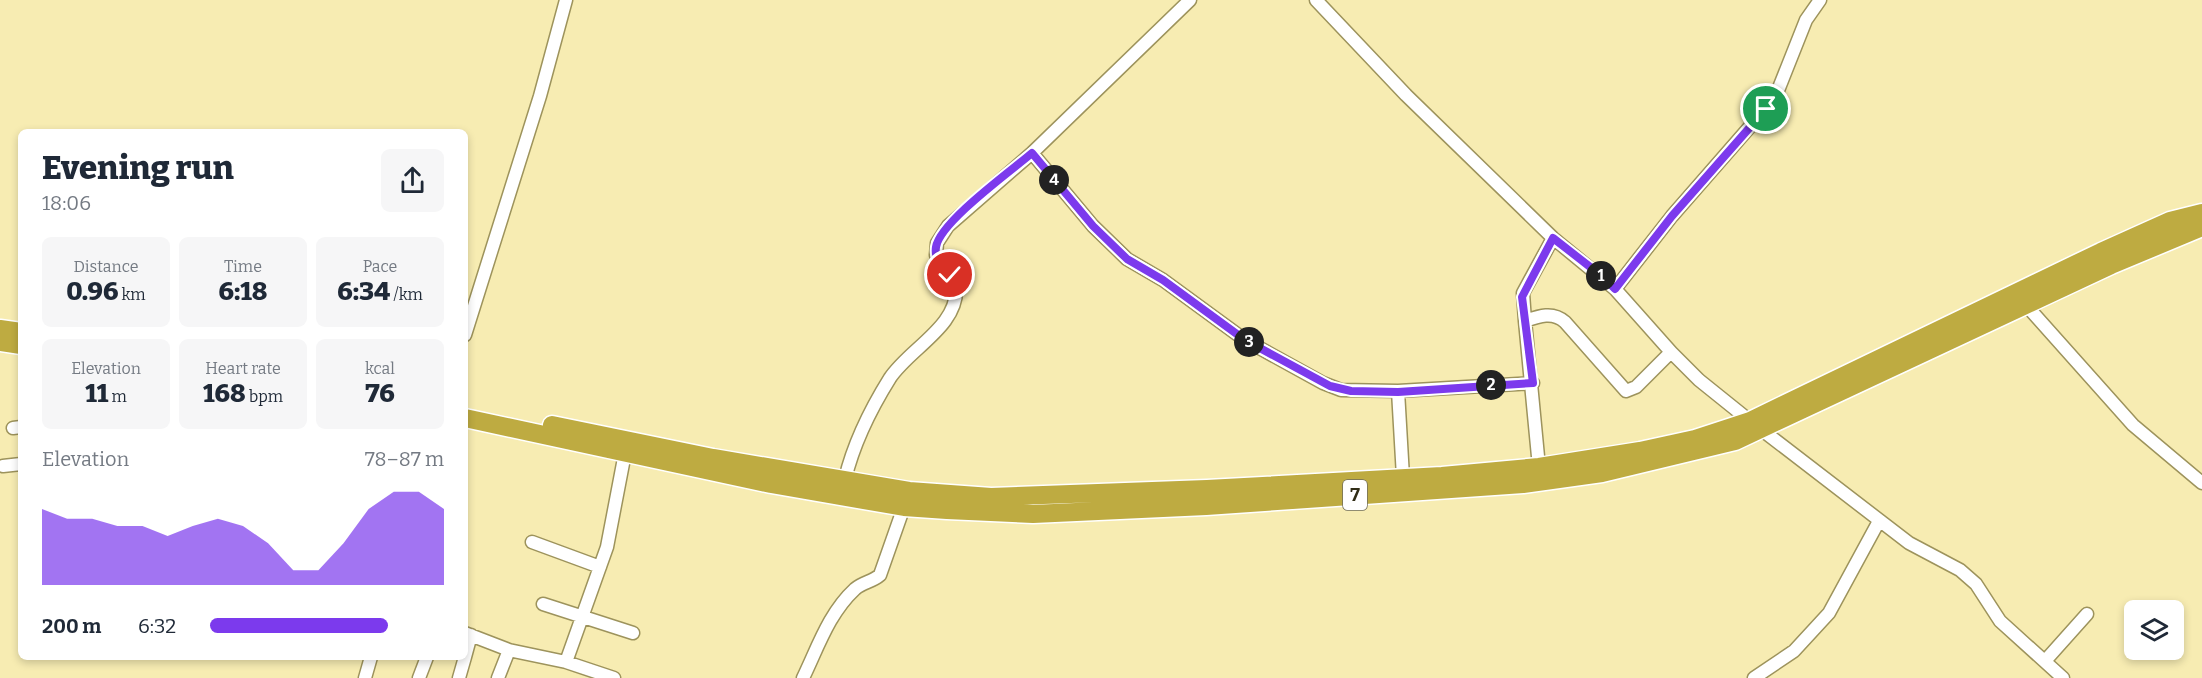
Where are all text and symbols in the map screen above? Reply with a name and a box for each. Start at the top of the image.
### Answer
pin [1740,83,1791,134]
icon: arrive [1749,92,1782,125]
text: Evening run [42,148,234,188]
button: share [381,149,444,212]
pin: 4 [1039,165,1069,195]
text: 4 [1049,170,1059,189]
text: 18:06 [42,191,91,215]
pin [924,249,975,300]
text: Distance [74,257,138,276]
text: Time [224,257,262,276]
text: Pace [363,257,397,276]
icon: check [933,258,966,291]
pin: 1 [1586,261,1616,291]
text: 1 [1598,266,1604,285]
text: 0.96 [66,276,118,307]
text: 6:18 [219,276,267,307]
text: 6:34 [337,276,390,307]
text: km [118,285,146,304]
text: /km [390,285,423,304]
pin: 3 [1234,327,1264,357]
text: 3 [1244,332,1254,351]
text: Elevation [71,359,141,378]
text: Heart rate [205,359,281,378]
text: kcal [365,359,395,378]
pin: 2 [1476,370,1506,400]
text: 2 [1486,375,1496,394]
text: 11 [85,378,108,409]
text: 168 [203,378,246,409]
text: 76 [365,378,395,409]
text: m [108,387,127,406]
text: bpm [246,387,283,406]
text: Elevation [42,447,129,471]
text: 78–87 m [365,447,444,471]
road number: 7 [1343,480,1367,510]
map controls [2124,600,2184,660]
button: layers [2124,600,2184,660]
text: 200 m [42,614,101,638]
text: 6:32 [138,614,176,638]

